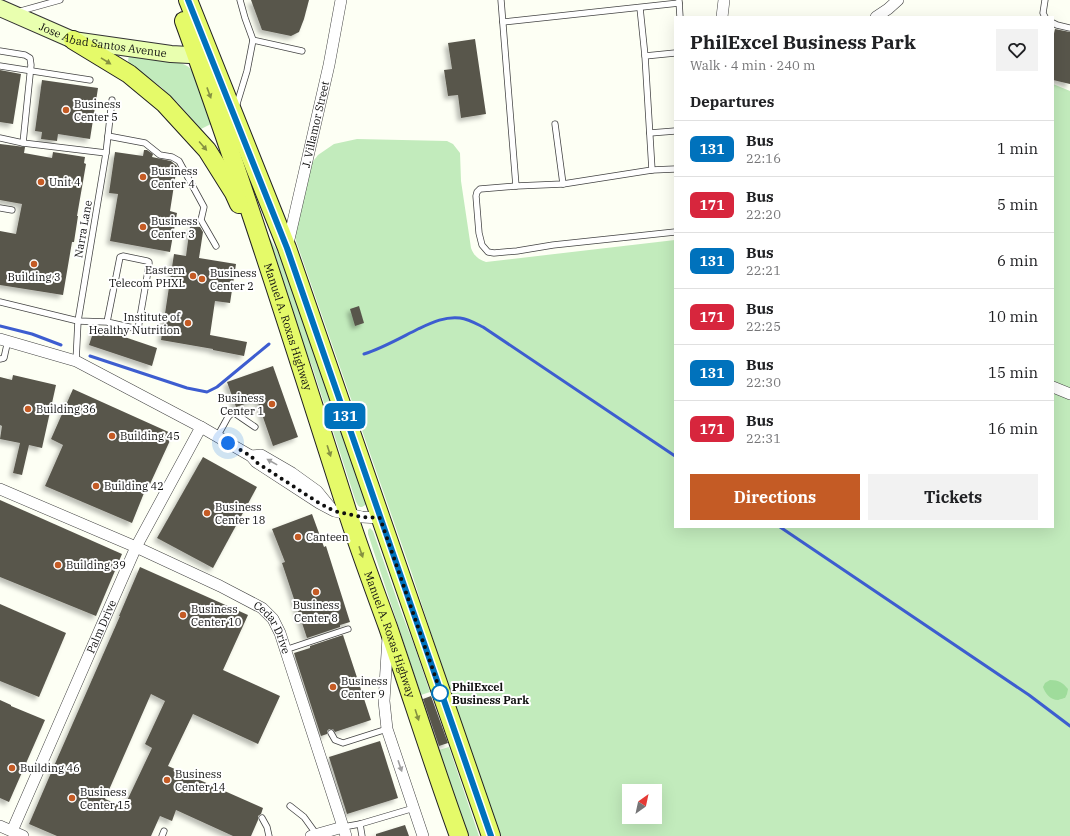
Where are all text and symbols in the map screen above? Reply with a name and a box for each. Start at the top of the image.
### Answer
street label: Jose Abad Santos Avenue [37,19,168,60]
button: heart [996,29,1038,71]
text: PhilExcel Business Park [690,30,916,54]
one-way arrow [100,57,112,64]
text: Walk · 4 min · 240 m [690,57,815,74]
street label: J. Villamor Street [299,80,332,169]
one-way arrow [207,87,213,99]
text: Departures [690,92,774,111]
place label: Business Center 5 [74,97,121,124]
marker: Business Center 5 [61,105,71,115]
text: Bus [746,131,774,150]
text: 1 min [997,139,1038,158]
text: 131 [699,140,725,158]
one-way arrow [198,141,207,152]
text: 22:16 [746,150,781,167]
place label: Business Center 4 [151,164,198,191]
marker: Business Center 4 [138,172,148,182]
place label: Unit 4 [49,175,81,189]
marker: Unit 4 [36,177,46,187]
text: Bus [746,187,774,206]
text: 5 min [997,195,1038,214]
text: 171 [699,196,725,214]
street label: Narra Lane [71,199,95,259]
text: 22:20 [746,206,781,223]
place label: Business Center 3 [151,214,198,241]
marker: Business Center 3 [138,222,148,232]
text: Bus [746,243,774,262]
text: 6 min [997,251,1038,270]
text: 131 [699,252,725,270]
marker: Building 3 [29,259,39,269]
street label: Manuel A. Roxas Highway [261,261,315,392]
text: 22:21 [746,262,781,279]
place label: Eastern Telecom PHXL [109,263,185,290]
place label: Business Center 2 [210,266,257,293]
place label: Building 3 [7,270,61,284]
marker: Eastern Telecom PHXL [188,271,198,281]
marker: Business Center 2 [197,274,207,284]
text: Bus [746,299,774,318]
text: 10 min [988,307,1038,326]
text: 171 [699,308,725,326]
place label: Institute of Healthy Nutrition [89,310,181,337]
marker: Institute of Healthy Nutrition [183,318,193,328]
text: 22:25 [746,318,781,335]
text: Bus [746,355,774,374]
text: 15 min [988,363,1038,382]
text: 131 [699,364,725,382]
text: 22:30 [746,374,781,391]
place label: Business Center 1 [218,391,264,418]
marker: Business Center 1 [267,399,277,409]
place label: Building 36 [36,402,96,416]
line badge: 131 [322,403,368,429]
marker: Building 36 [23,404,33,414]
text: 131 [332,407,358,425]
text: Bus [746,411,774,430]
text: 16 min [988,419,1038,438]
text: 171 [699,420,725,438]
place label: Building 45 [120,429,180,443]
text: 22:31 [746,430,781,447]
marker: Building 45 [107,431,117,441]
your location [218,433,238,453]
one-way arrow [326,446,332,458]
one-way arrow [266,458,278,465]
button: Directions [690,474,860,520]
button: Tickets [868,474,1038,520]
place label: Building 42 [104,479,164,493]
marker: Building 42 [91,481,101,491]
place label: Business Center 18 [215,500,265,527]
marker: Business Center 18 [202,508,212,518]
place label: Canteen [306,530,349,544]
marker: Canteen [293,532,303,542]
one-way arrow [359,546,365,558]
place label: Building 39 [66,558,126,572]
marker: Building 39 [53,560,63,570]
street label: Manuel A. Roxas Highway [361,569,418,700]
marker: Business Center 8 [311,587,321,597]
street label: Palm Drive [83,598,119,656]
street label: Cedar Drive [251,598,293,656]
place label: Business Center 8 [293,598,339,625]
place label: Business Center 10 [191,602,242,629]
marker: Business Center 10 [178,610,188,620]
place label: Business Center 9 [341,674,388,701]
place label: PhilExcel Business Park [452,680,529,707]
marker: Business Center 9 [328,682,338,692]
marker: PhilExcel Business Park [431,684,449,702]
one-way arrow [414,709,420,721]
one-way arrow [397,760,403,772]
place label: Building 46 [20,761,80,775]
marker: Building 46 [7,763,17,773]
place label: Business Center 14 [175,767,226,794]
marker: Business Center 14 [162,775,172,785]
north arrow [622,784,662,824]
map controls [622,784,662,824]
place label: Business Center 15 [80,785,130,812]
marker: Business Center 15 [67,793,77,803]

